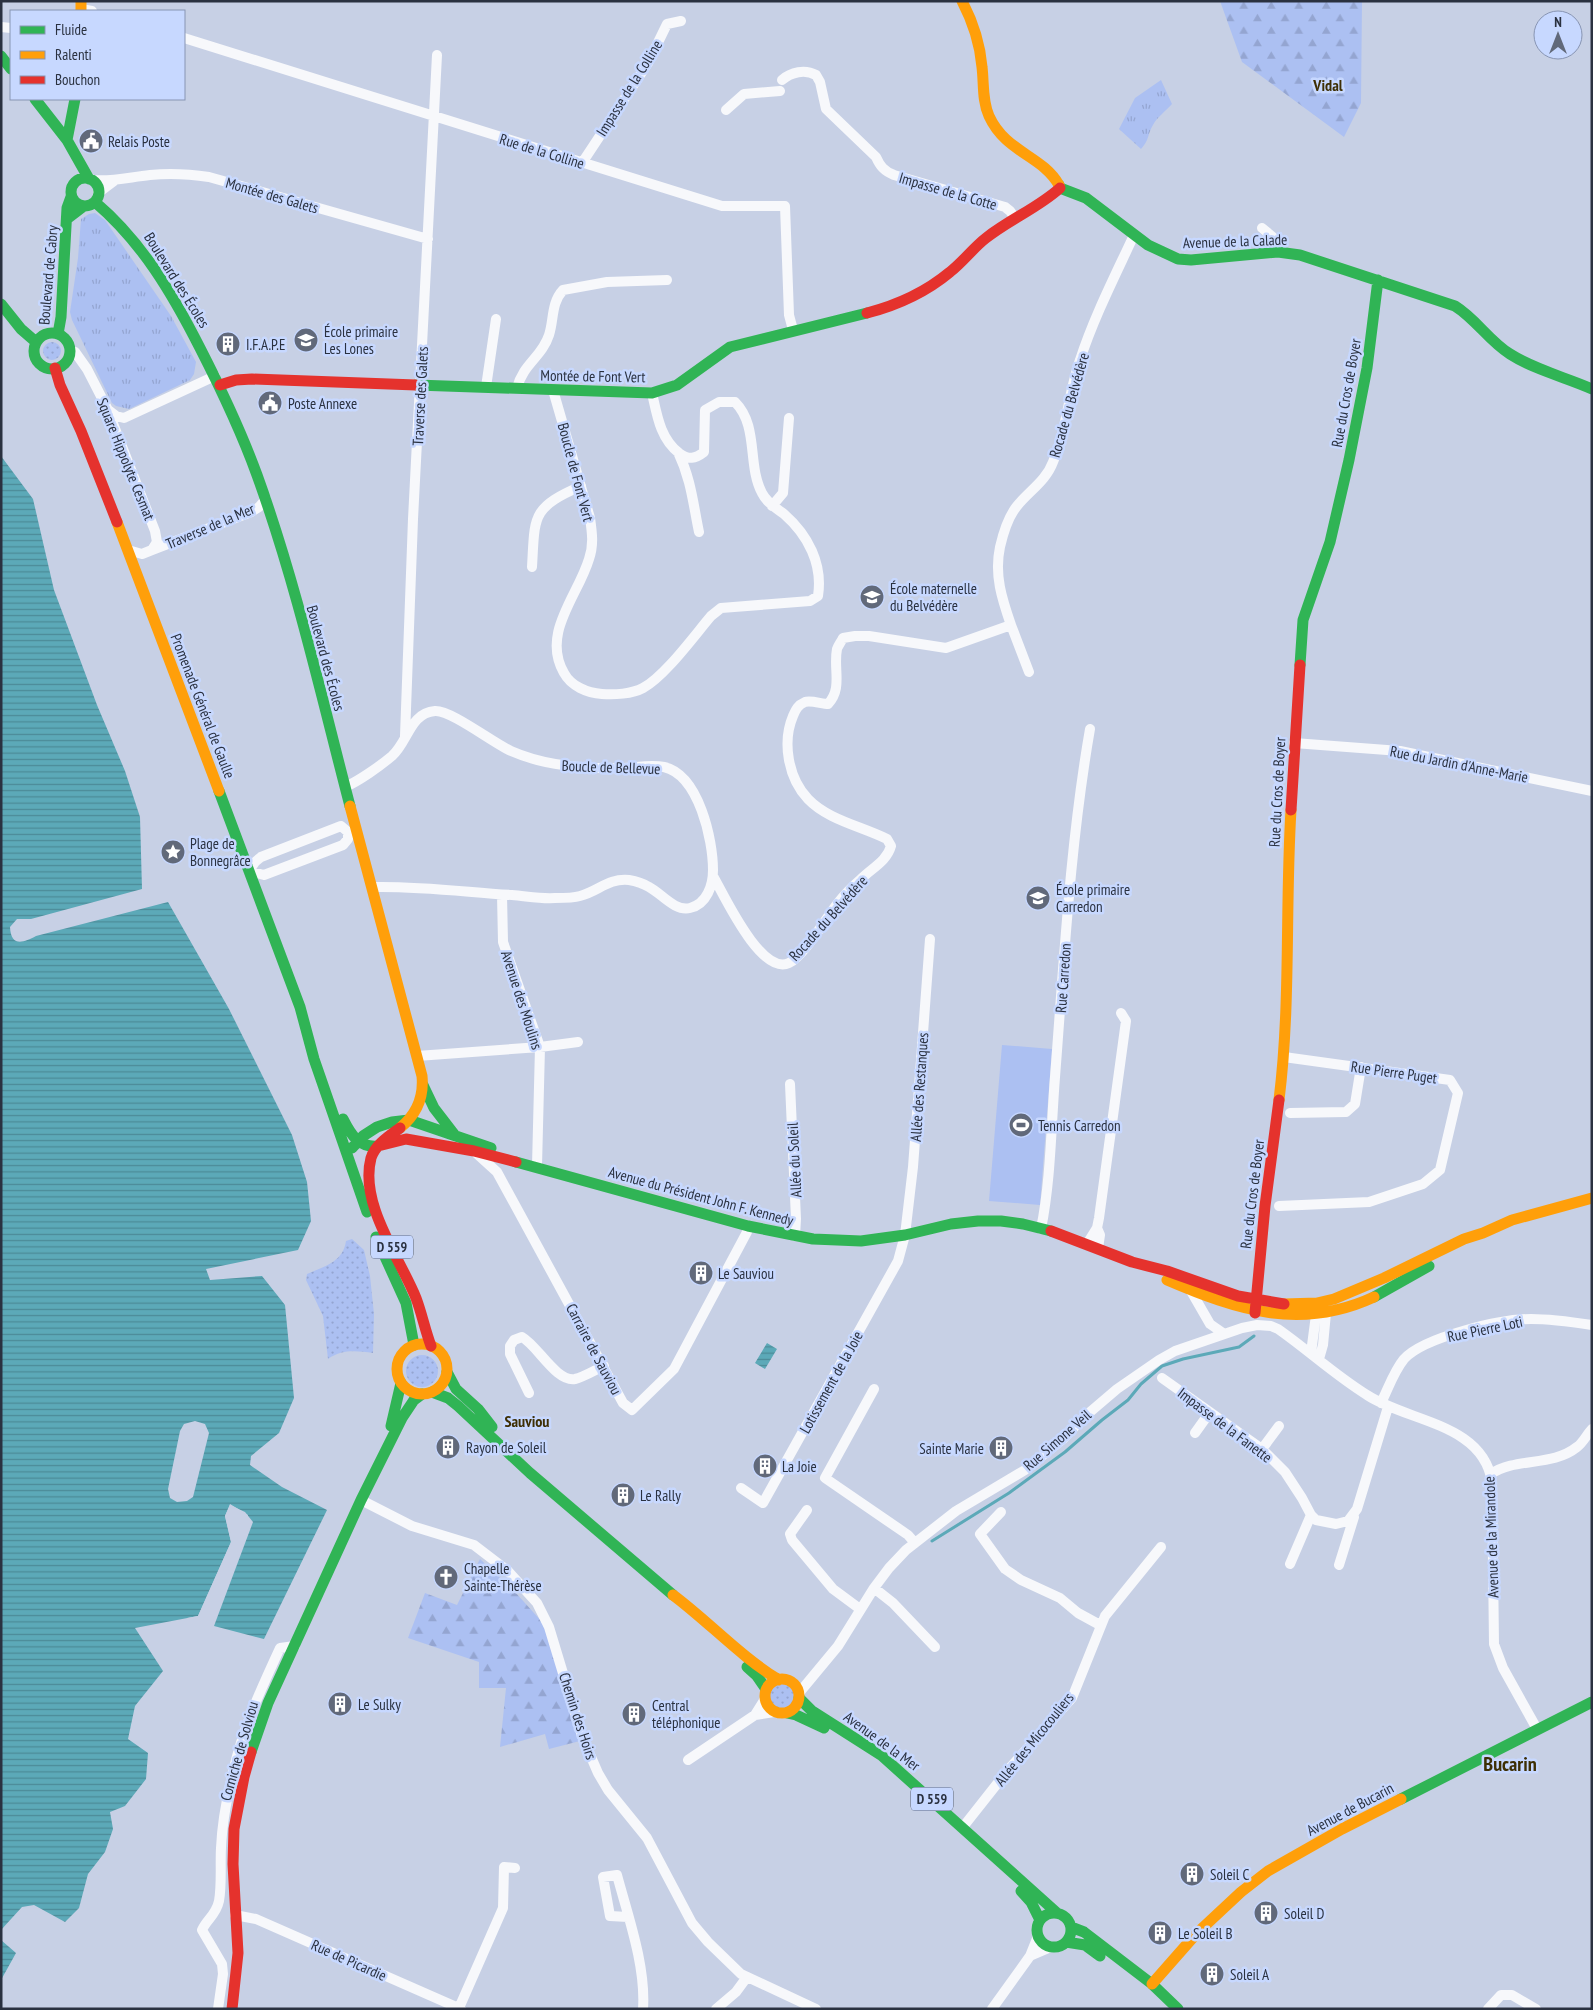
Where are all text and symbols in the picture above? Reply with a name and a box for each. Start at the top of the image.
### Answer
legend [10,10,185,100]
north arrow [1533,10,1583,60]
text: N [1554,13,1562,31]
text: Fluide [55,20,87,39]
street label: Impasse de la Colline [592,36,666,140]
text: Ralenti [55,45,92,64]
text: Bouchon [55,70,100,89]
district label: Vidal [1312,75,1343,95]
public building icon: Relais Poste [78,128,104,154]
street label: Rue de la Colline [497,129,587,173]
place label: Relais Poste [108,132,170,151]
street label: Impasse de la Cotte [897,168,999,214]
street label: Montée des Galets [224,173,320,217]
street label: Boulevard de Cabry [34,224,62,326]
street label: Boulevard des Écoles [140,229,214,331]
street label: Avenue de la Calade [1182,230,1288,252]
place label: École primaire Les Lones [324,322,398,358]
school or university icon: École primaire Les Lones [293,327,319,353]
building icon: I.F.A.P.E [215,331,241,357]
place label: I.F.A.P.E [246,335,285,354]
street label: Rue du Cros de Boyer [1327,336,1365,449]
street label: Traverse des Galets [408,346,432,446]
street label: Rocade du Belvédère [1045,350,1093,460]
street label: Montée de Font Vert [540,366,646,386]
public building icon: Poste Annexe [257,390,283,416]
place label: Poste Annexe [288,394,357,413]
street label: Square Hippolyte Cesmat [93,395,159,523]
street label: Boucle de Font Vert [554,421,598,523]
street label: Traverse de la Mer [163,498,258,553]
place label: École maternelle du Belvédère [890,579,977,615]
school or university icon: École maternelle du Belvédère [859,584,885,610]
street label: Boulevard des Écoles [303,603,349,713]
street label: Promenade Général de Gaulle [167,631,239,781]
street label: Rue du Cros de Boyer [1265,736,1289,847]
street label: Rue du Jardin d'Anne-Marie [1388,741,1530,787]
street label: Boucle de Bellevue [561,756,661,778]
place label: Plage de Bonnegrâce [190,834,251,870]
place icon: Plage de Bonnegrâce [160,839,186,865]
street label: Rocade du Belvédère [785,871,871,965]
place label: École primaire Carredon [1056,880,1130,916]
school or university icon: École primaire Carredon [1025,885,1051,911]
street label: Rue Carredon [1051,943,1075,1013]
street label: Avenue des Moulins [497,948,547,1052]
street label: Allée des Restanques [906,1032,932,1142]
street label: Rue Pierre Puget [1350,1057,1438,1087]
sports icon: Tennis Carredon [1008,1112,1034,1138]
place label: Tennis Carredon [1038,1116,1121,1135]
street label: Allée du Soleil [783,1122,805,1198]
street label: Rue du Cros de Boyer [1236,1137,1268,1250]
street label: Avenue du Président John F. Kennedy [606,1162,796,1230]
road number: D 559 [371,1236,413,1258]
building icon: Le Sauviou [688,1260,714,1286]
place label: Le Sauviou [718,1264,774,1283]
street label: Carraire de Sauviou [562,1300,626,1398]
street label: Rue Pierre Loti [1446,1312,1524,1346]
street label: Lotissement de la Joie [795,1328,867,1436]
street label: Impasse de la Fanette [1174,1383,1276,1467]
street label: Rue Simone Veil [1019,1405,1095,1475]
district label: Sauviou [504,1411,550,1431]
building icon: Rayon de Soleil [435,1434,461,1460]
building icon: Sainte Marie [988,1435,1014,1461]
place label: Rayon de Soleil [466,1438,547,1457]
place label: Sainte Marie [919,1439,984,1458]
building icon: La Joie [752,1453,778,1479]
place label: La Joie [782,1457,817,1476]
street label: Avenue de la Mirandole [1479,1476,1503,1598]
building icon: Le Rally [610,1482,636,1508]
place label: Le Rally [640,1486,681,1505]
place label: Chapelle Sainte-Thérèse [464,1559,542,1595]
church icon: Chapelle Sainte-Thérèse [433,1564,459,1590]
street label: Chemin des Hoirs [555,1670,601,1762]
street label: Allée des Micocouliers [990,1688,1078,1790]
building icon: Le Sulky [327,1691,353,1717]
place label: Le Sulky [358,1695,401,1714]
place label: Central téléphonique [652,1696,721,1732]
street label: Corniche de Solviou [216,1699,262,1803]
building icon: Central téléphonique [621,1701,647,1727]
street label: Avenue de la Mer [840,1707,925,1776]
district label: Bucarin [1483,1751,1537,1777]
street label: Avenue de Bucarin [1303,1778,1397,1840]
road number: D 559 [911,1788,953,1810]
building icon: Soleil C [1179,1861,1205,1887]
place label: Soleil C [1210,1865,1250,1884]
building icon: Soleil D [1253,1900,1279,1926]
place label: Soleil D [1284,1904,1325,1923]
building icon: Le Soleil B [1147,1920,1173,1946]
place label: Le Soleil B [1178,1924,1233,1943]
street label: Rue de Picardie [308,1935,390,1985]
building icon: Soleil A [1199,1961,1225,1987]
place label: Soleil A [1230,1965,1270,1984]

